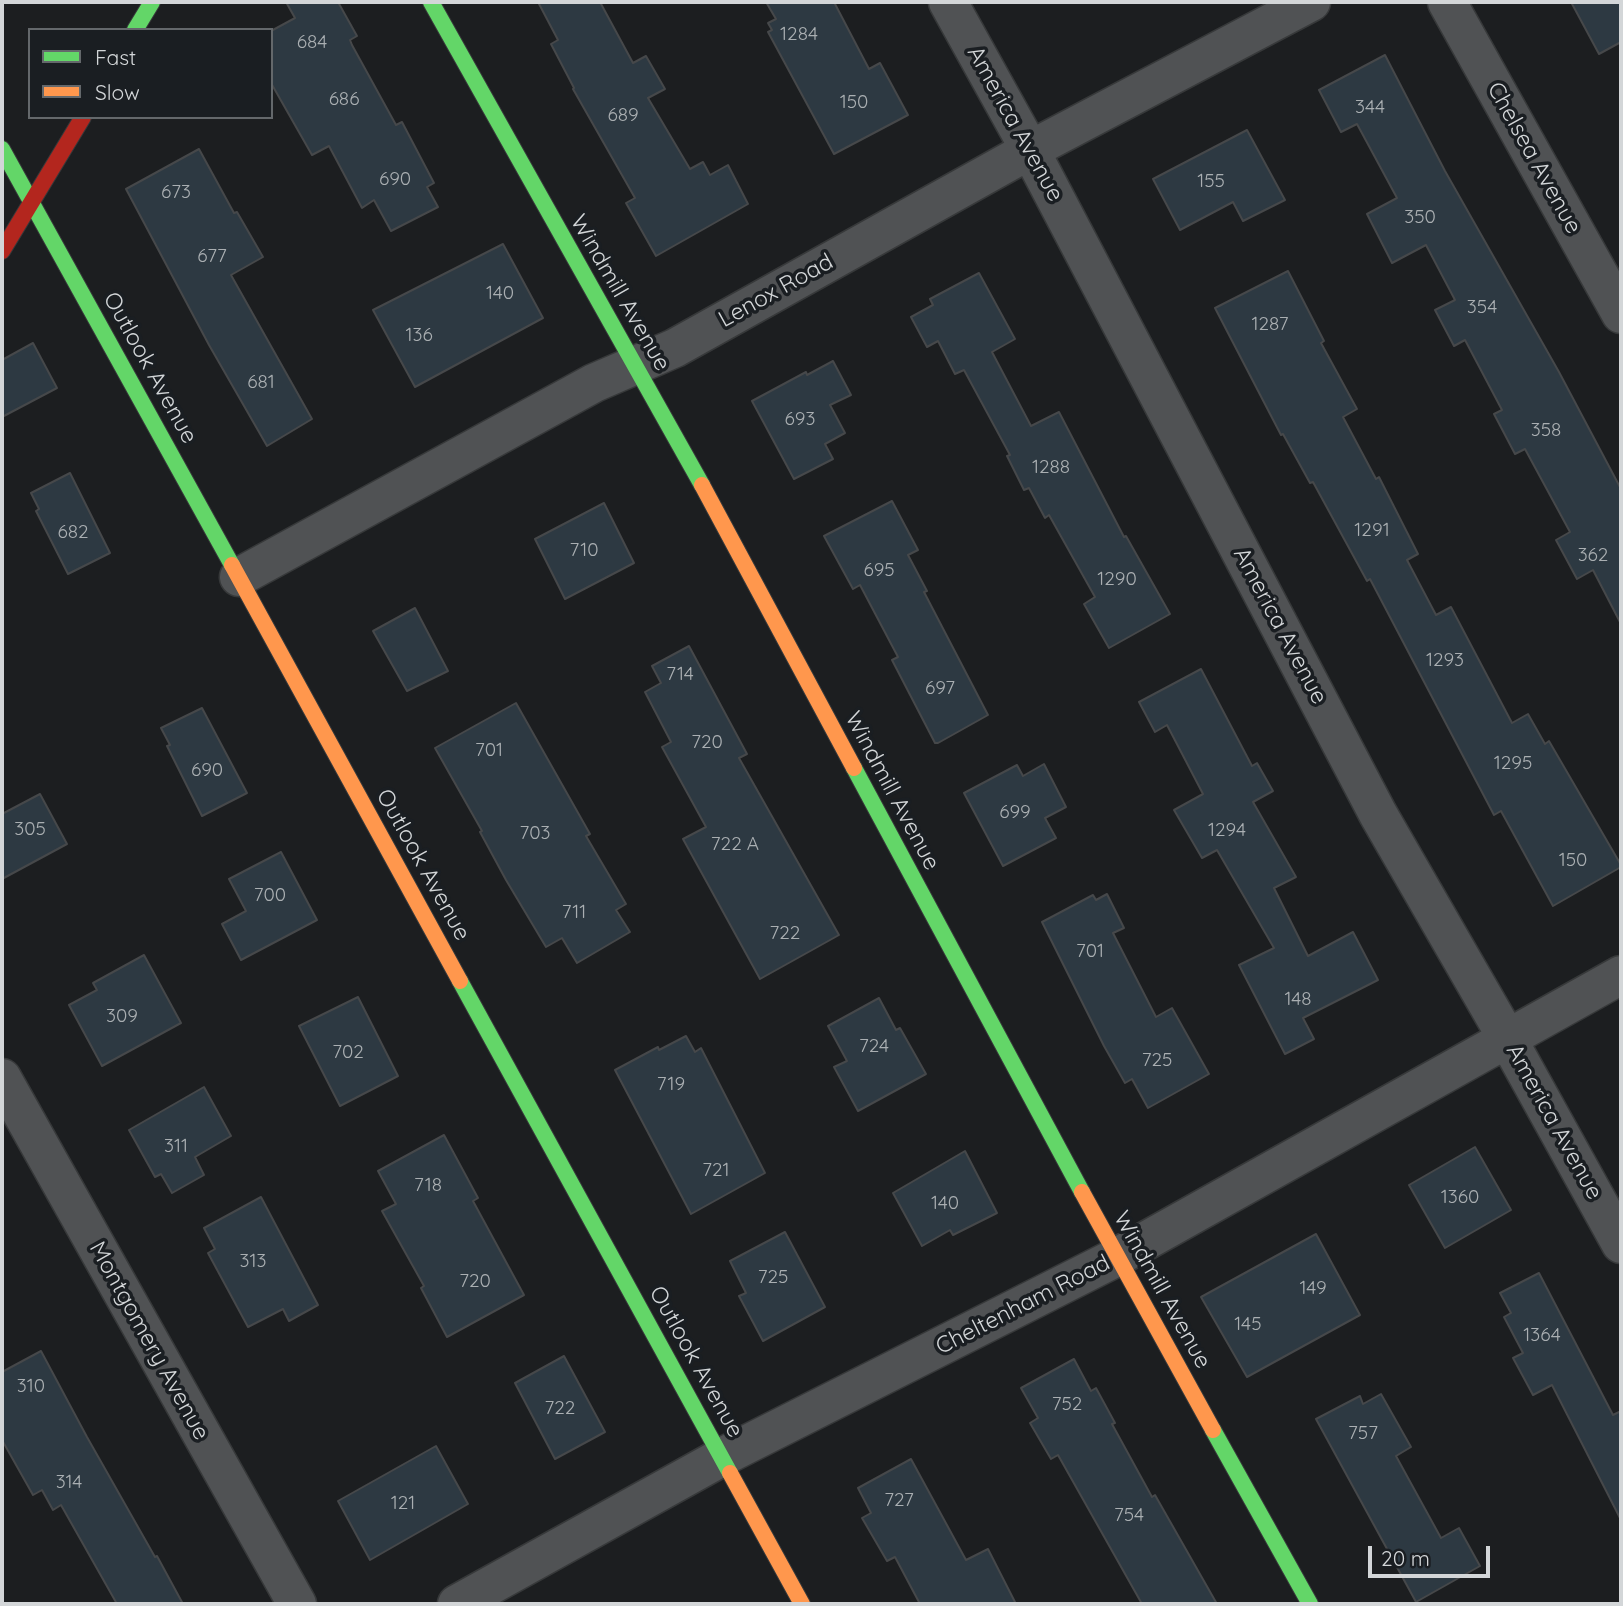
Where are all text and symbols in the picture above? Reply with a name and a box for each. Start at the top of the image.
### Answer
house number: 1284 [780,23,818,45]
legend [28,28,273,119]
house number: 684 [297,31,327,53]
street label: America Avenue [961,41,1069,207]
text: Fast [95,44,136,70]
street label: Chelsea Avenue [1481,77,1587,239]
text: Slow [95,79,140,105]
house number: 686 [329,88,359,110]
house number: 150 [840,91,868,113]
house number: 344 [1355,96,1385,118]
house number: 689 [607,104,639,126]
house number: 690 [379,168,411,190]
house number: 155 [1197,170,1225,192]
house number: 673 [161,181,191,203]
house number: 350 [1404,206,1436,228]
street label: Windmill Avenue [564,210,676,376]
house number: 677 [197,245,227,267]
street label: Lenox Road [714,248,838,334]
house number: 140 [486,282,514,304]
street label: Outlook Avenue [97,288,203,448]
house number: 354 [1467,296,1497,318]
house number: 1287 [1252,313,1288,335]
house number: 136 [405,324,433,346]
house number: 681 [247,371,275,393]
house number: 693 [785,408,815,430]
house number: 358 [1531,419,1561,441]
house number: 1288 [1032,456,1070,478]
house number: 1291 [1354,519,1390,541]
house number: 682 [57,521,89,543]
house number: 710 [570,539,598,561]
street label: America Avenue [1227,543,1333,709]
house number: 362 [1578,544,1608,566]
house number: 695 [863,559,895,581]
house number: 1290 [1097,568,1137,590]
house number: 1293 [1426,649,1464,671]
house number: 714 [666,663,694,685]
house number: 697 [925,677,955,699]
street label: Windmill Avenue [839,707,945,875]
house number: 720 [691,731,723,753]
house number: 701 [475,739,503,761]
house number: 1295 [1494,752,1532,774]
house number: 690 [191,759,223,781]
street label: Outlook Avenue [370,785,476,945]
house number: 699 [999,801,1031,823]
house number: 305 [14,818,46,840]
house number: 1294 [1208,819,1246,841]
house number: 703 [519,822,551,844]
house number: 722 A [711,833,759,855]
house number: 150 [1559,849,1587,871]
house number: 700 [254,884,286,906]
house number: 711 [562,901,586,923]
house number: 722 [770,922,800,944]
house number: 701 [1076,940,1104,962]
house number: 148 [1284,988,1312,1010]
house number: 309 [106,1005,138,1027]
house number: 724 [859,1035,889,1057]
street label: America Avenue [1500,1039,1608,1205]
house number: 702 [332,1041,364,1063]
house number: 725 [1142,1049,1172,1071]
house number: 719 [657,1073,685,1095]
house number: 311 [164,1135,188,1157]
house number: 721 [702,1159,730,1181]
house number: 718 [414,1174,442,1196]
house number: 1360 [1441,1186,1479,1208]
house number: 140 [931,1192,959,1214]
street label: Windmill Avenue [1107,1206,1217,1374]
street label: Montgomery Avenue [83,1237,215,1445]
street label: Cheltenham Road [931,1249,1115,1361]
house number: 313 [240,1250,266,1272]
house number: 725 [758,1266,788,1288]
house number: 720 [459,1270,491,1292]
house number: 149 [1300,1277,1326,1299]
street label: Outlook Avenue [643,1282,749,1442]
house number: 145 [1234,1313,1262,1335]
house number: 1364 [1523,1324,1561,1346]
house number: 310 [17,1375,45,1397]
house number: 752 [1052,1393,1082,1415]
house number: 722 [545,1397,575,1419]
house number: 757 [1348,1422,1378,1444]
house number: 314 [56,1471,82,1493]
house number: 727 [884,1489,914,1511]
house number: 121 [391,1492,415,1514]
house number: 754 [1114,1504,1144,1526]
scale bar [1371,1532,1494,1576]
text: 20 m [1381,1545,1430,1571]

